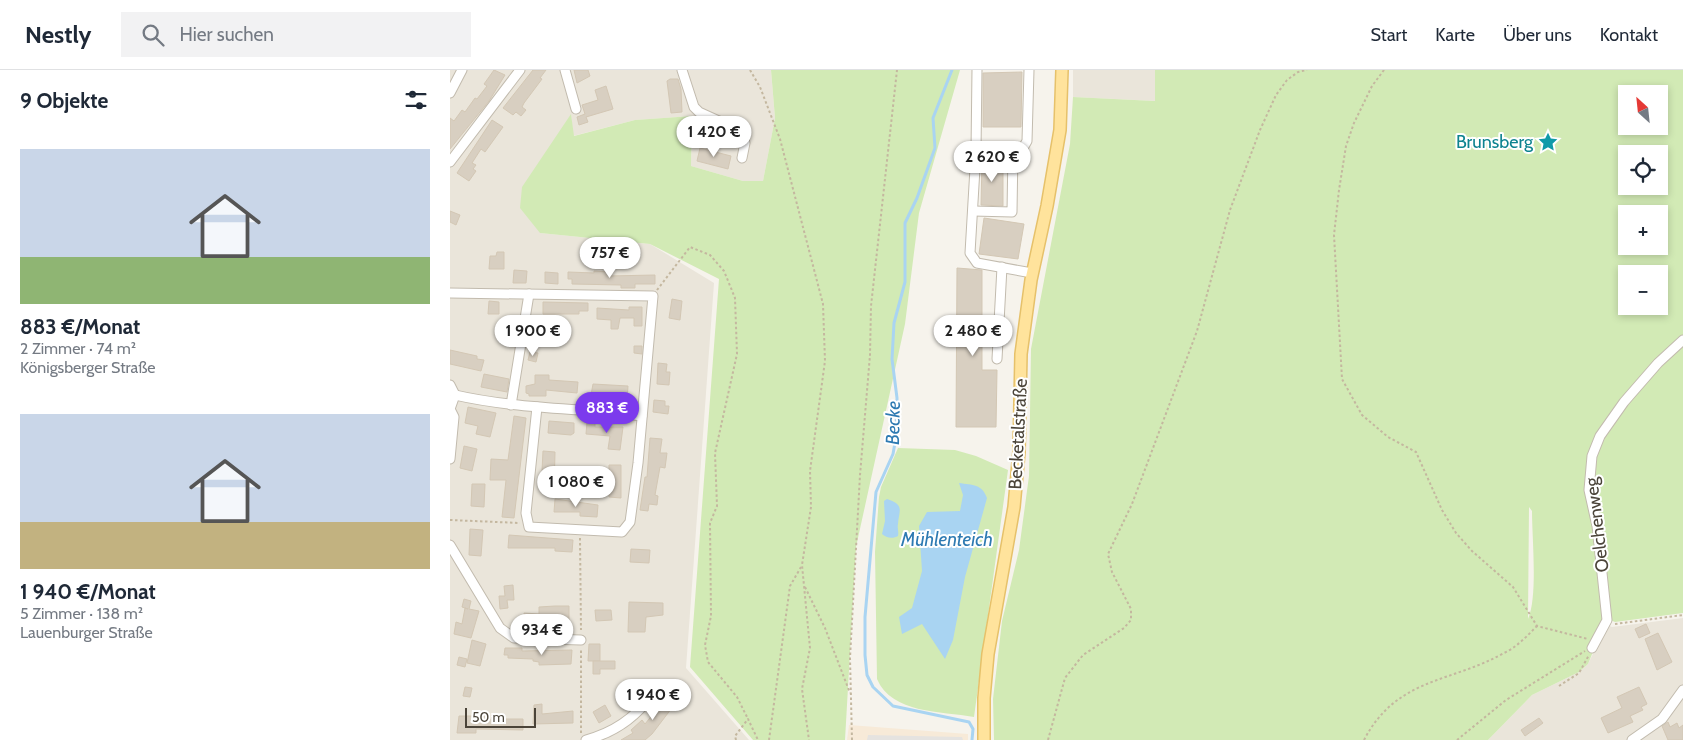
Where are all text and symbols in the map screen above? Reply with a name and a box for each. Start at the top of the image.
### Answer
search box [121,12,471,57]
text: Nestly [25,20,91,49]
icon: search [139,21,167,49]
text: Hier suchen [179,23,274,46]
text: Start [1371,24,1407,46]
text: Karte [1435,24,1475,46]
text: Über uns [1503,24,1572,46]
text: Kontakt [1600,24,1658,46]
north arrow [1618,85,1668,135]
map controls [1618,85,1668,315]
icon: filters [402,86,430,114]
text: 9 Objekte [20,88,108,113]
pin: 1 420 € [668,116,760,158]
text: 1 420 € [687,122,741,141]
place label: Brunsberg [1456,131,1534,153]
place icon: Brunsberg [1537,131,1559,153]
pin: 2 620 € [946,140,1038,183]
button: locate [1618,145,1668,195]
text: 2 620 € [965,147,1019,166]
icon: home [180,181,270,271]
button: + [1618,205,1668,255]
pin: 757 € [575,236,645,279]
text: 757 € [591,243,629,262]
button: − [1618,265,1668,315]
text: 883 €/Monat [20,314,140,339]
pin: 1 900 € [487,314,579,357]
pin: 2 480 € [927,314,1019,357]
text: 1 900 € [506,321,560,340]
text: 2 480 € [945,321,1001,340]
text: 2 Zimmer · 74 m² [20,339,136,358]
text: Königsberger Straße [20,358,156,377]
street label: Becketalstraße [1004,378,1032,490]
pin: 883 € [572,392,642,434]
text: 883 € [586,398,628,417]
water label: Becke [881,401,905,445]
icon: home [180,446,270,536]
pin: 1 080 € [530,466,622,508]
text: 1 080 € [548,472,604,491]
street label: Oelchenweg [1580,475,1614,574]
water label: Mühlenteich [900,528,993,551]
text: 1 940 €/Monat [20,579,156,604]
text: 5 Zimmer · 138 m² [20,604,143,623]
pin: 934 € [507,614,577,656]
text: 934 € [521,620,563,639]
text: Lauenburger Straße [20,623,153,642]
pin: 1 940 € [607,678,699,721]
text: 1 940 € [626,685,680,704]
scale bar [465,705,536,728]
text: 50 m [472,708,505,726]

